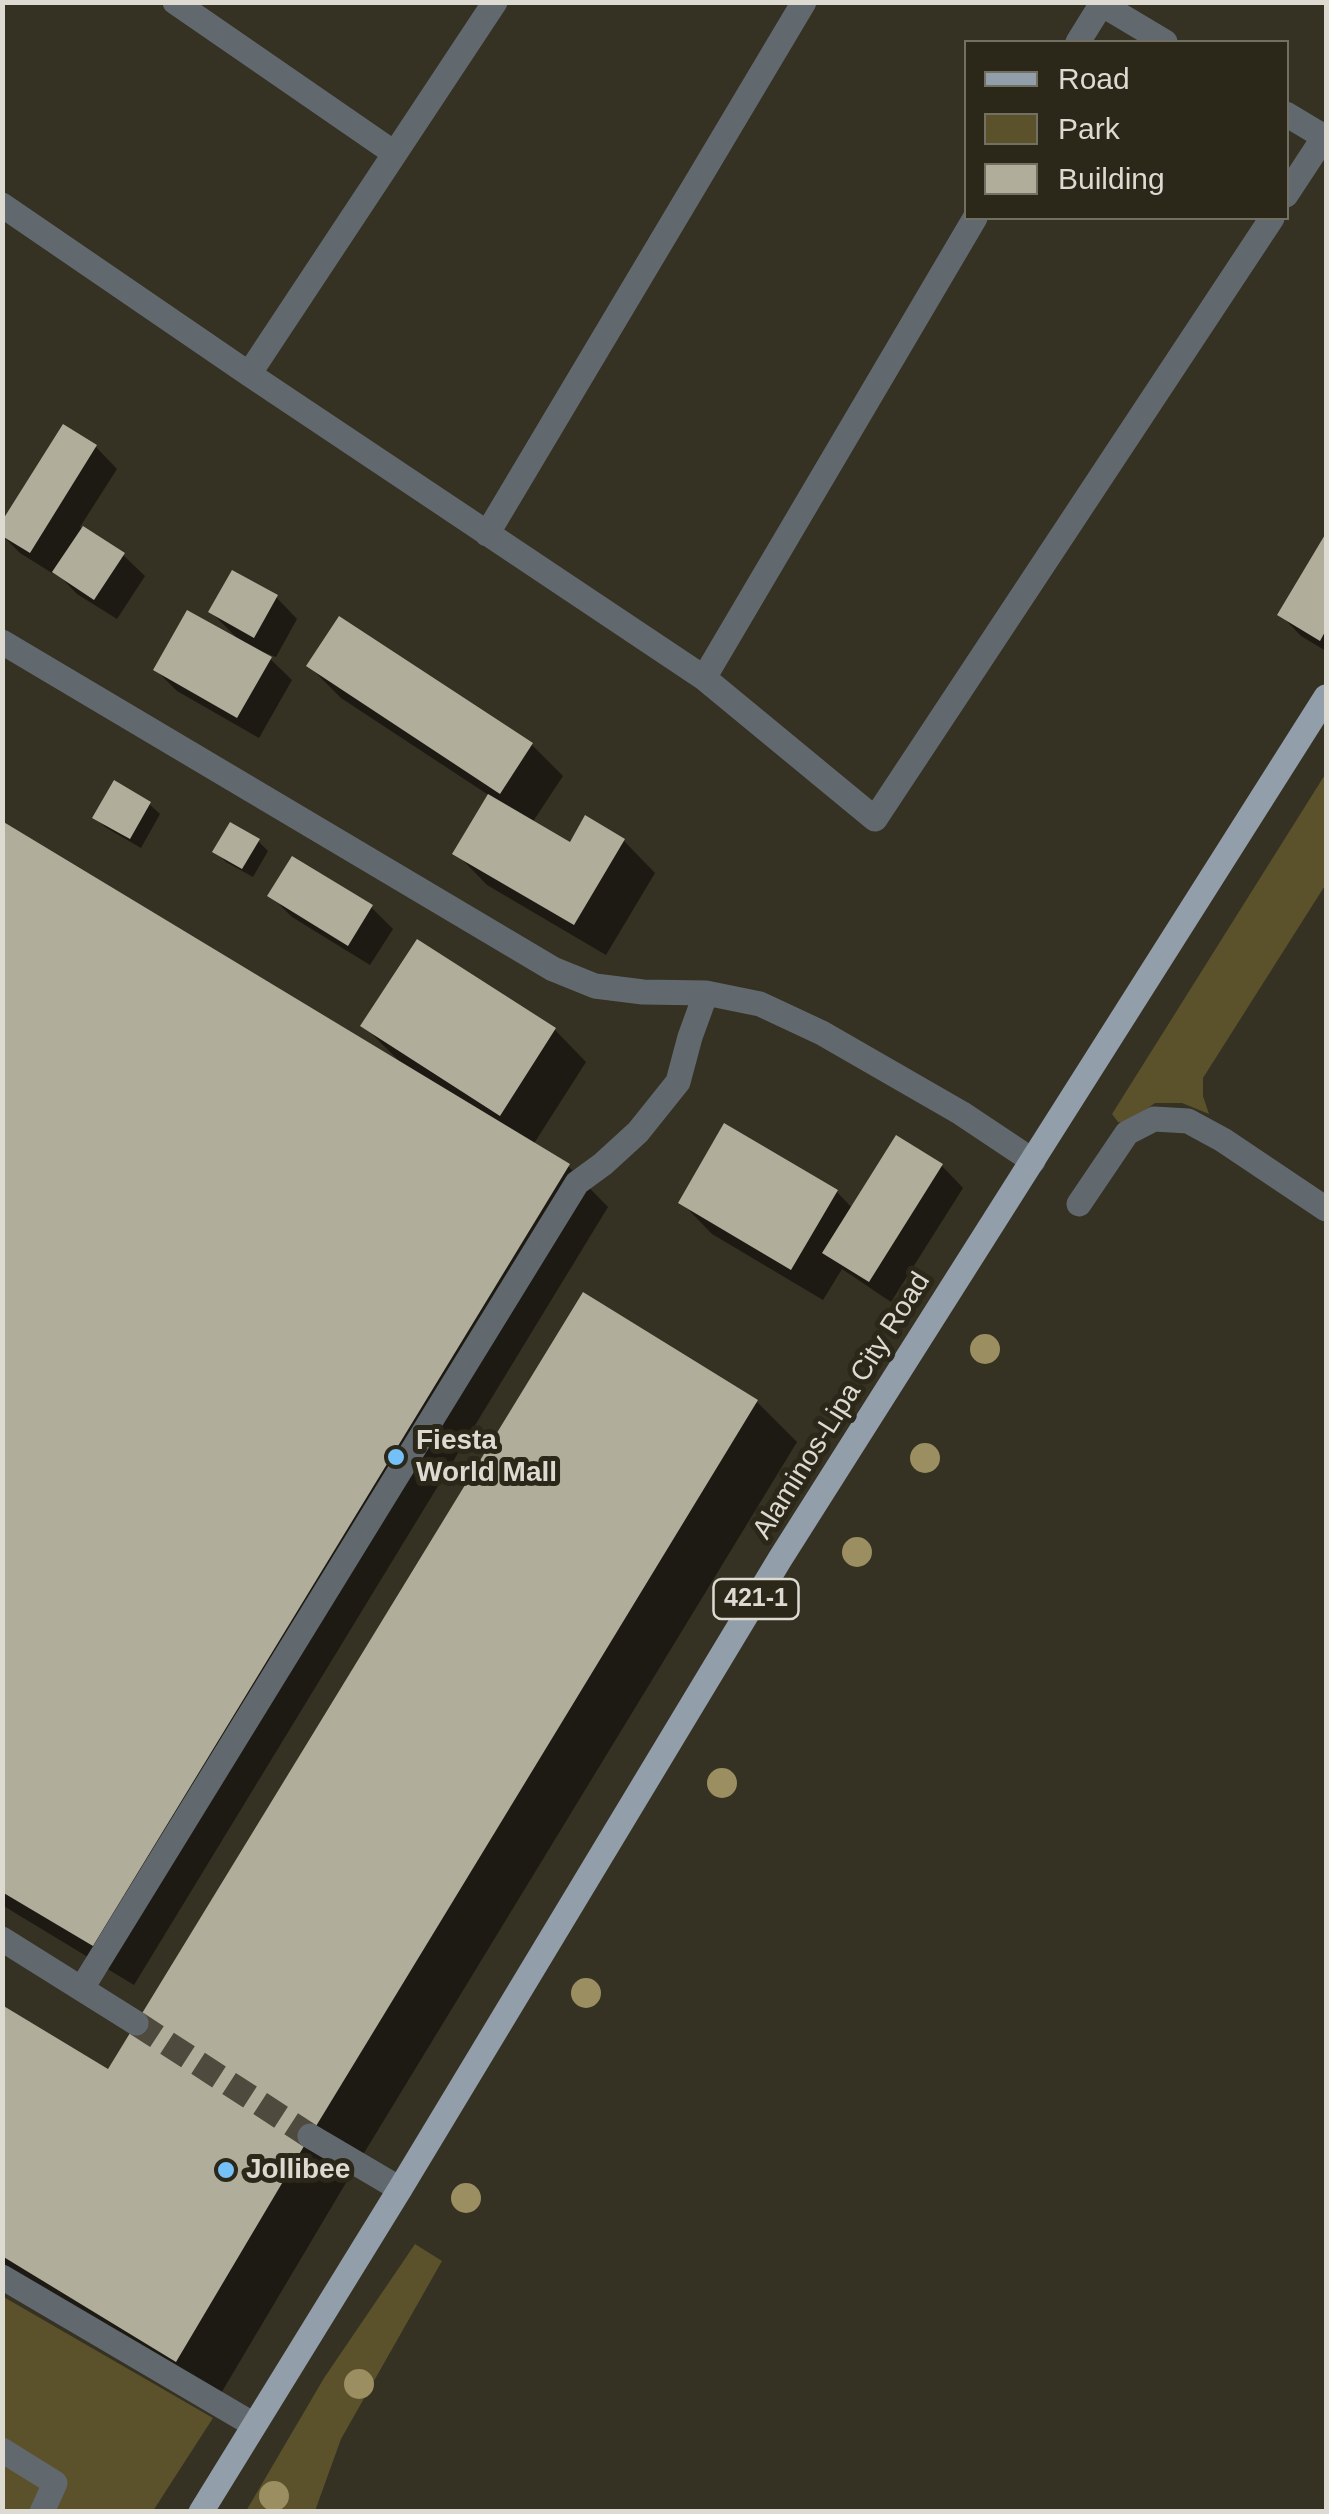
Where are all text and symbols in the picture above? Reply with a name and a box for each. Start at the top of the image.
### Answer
legend [964,40,1289,220]
text: Road [1058,62,1130,95]
text: Park [1058,112,1120,145]
text: Building [1058,162,1165,195]
street label: Alaminos-Lipa City Road [746,1266,938,1546]
place label: Fiesta World Mall [416,1424,557,1490]
marker: Fiesta World Mall [385,1446,407,1468]
road number: 421-1 [714,1579,798,1619]
place label: Jollibee [246,2153,350,2187]
marker: Jollibee [215,2159,237,2181]

